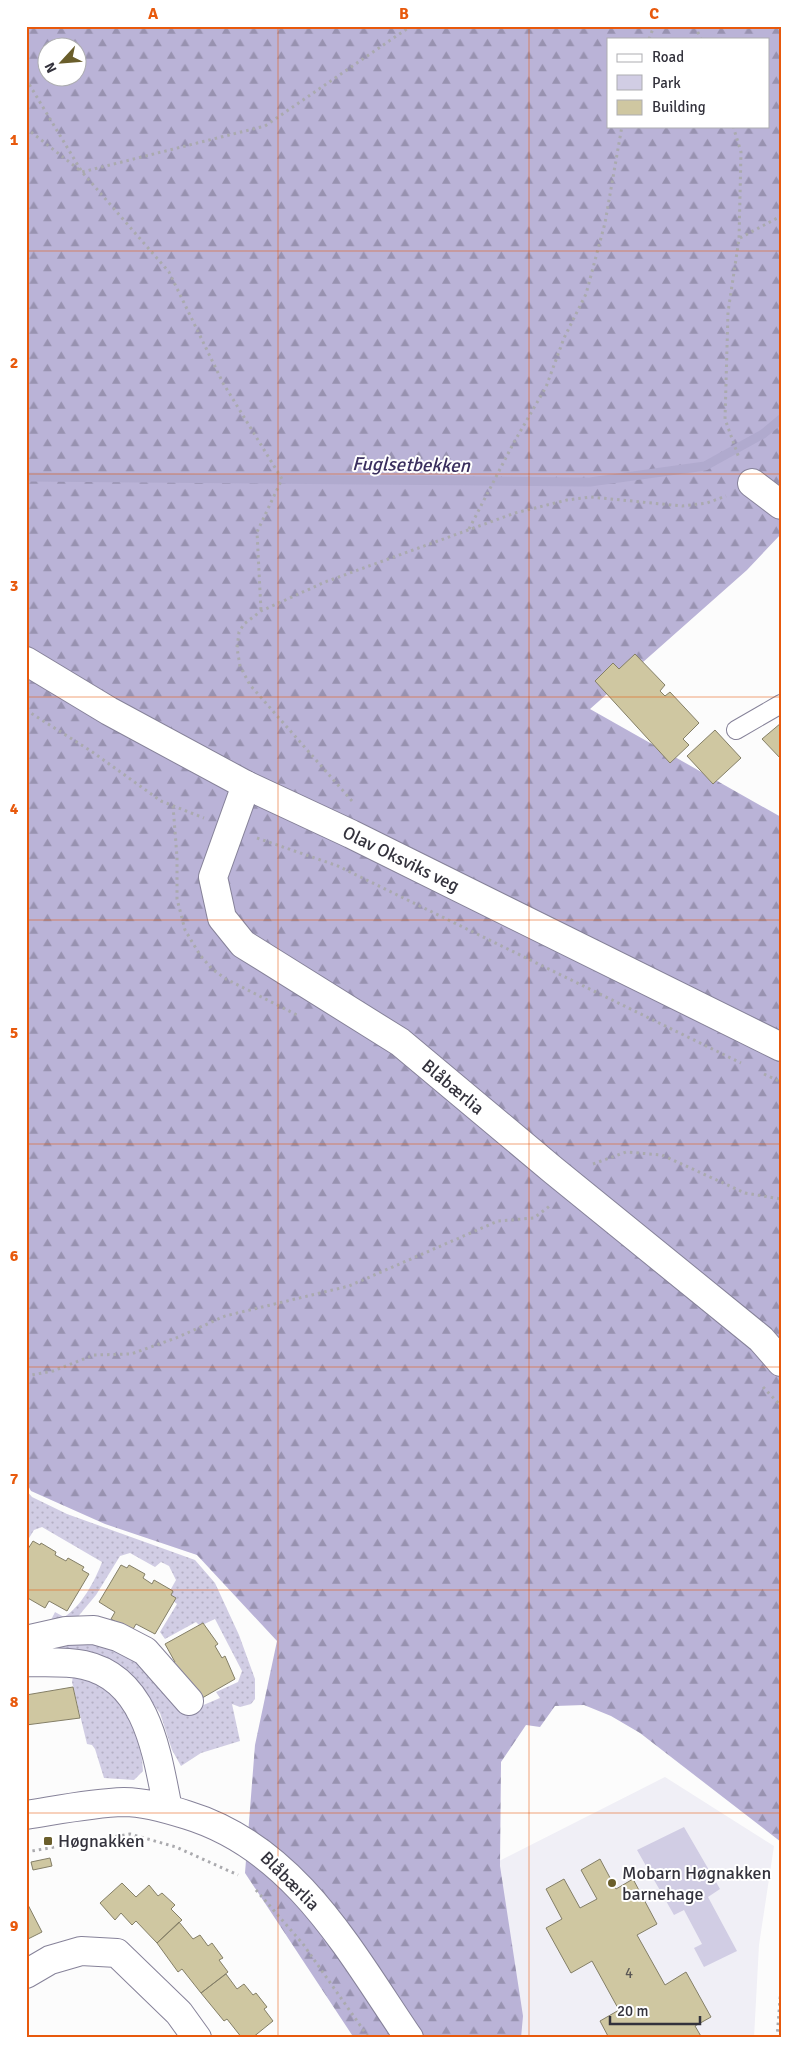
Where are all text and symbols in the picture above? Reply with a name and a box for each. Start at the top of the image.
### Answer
text: A [148,4,159,24]
text: B [399,4,409,24]
text: C [649,4,659,24]
north arrow [38,38,88,88]
legend [607,38,770,128]
text: Road [652,48,684,66]
text: N [41,59,61,76]
text: Park [652,74,681,92]
text: Building [652,98,706,116]
text: 1 [10,130,19,150]
text: 2 [10,353,18,373]
water label: Fuglsetbekken [352,452,471,478]
text: 3 [10,576,18,596]
text: 4 [10,799,19,819]
street label: Olav Oksviks veg [339,821,463,897]
text: 5 [10,1023,18,1043]
street label: Blåbærlia [417,1055,489,1119]
text: 6 [10,1246,19,1266]
text: 7 [10,1469,19,1489]
text: 8 [10,1692,19,1712]
place label: Høgnakken [58,1830,145,1852]
marker: Høgnakken [42,1835,54,1847]
street label: Blåbærlia [256,1847,324,1915]
place label: Mobarn Høgnakken barnehage [622,1862,771,1905]
marker: Mobarn Høgnakken barnehage [606,1877,618,1889]
text: 9 [10,1916,19,1936]
house number: 4 [625,1964,633,1982]
scale bar [610,1994,700,2026]
text: 20 m [617,2002,648,2020]

